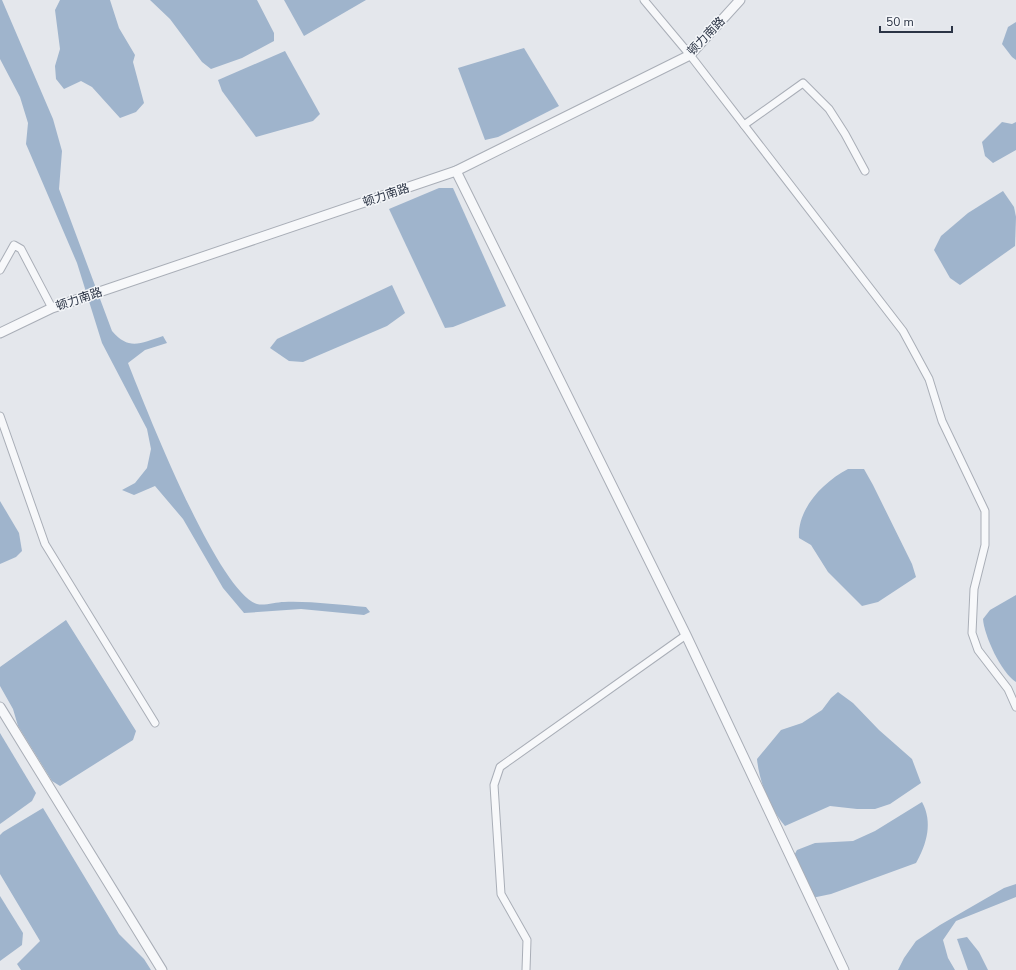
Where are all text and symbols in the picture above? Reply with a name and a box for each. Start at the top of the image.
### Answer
scale bar [880,8,952,34]
street label: 顿力南路 [684,13,728,59]
text: 50 m [886,14,914,30]
street label: 顿力南路 [361,180,411,210]
street label: 顿力南路 [54,284,104,314]

